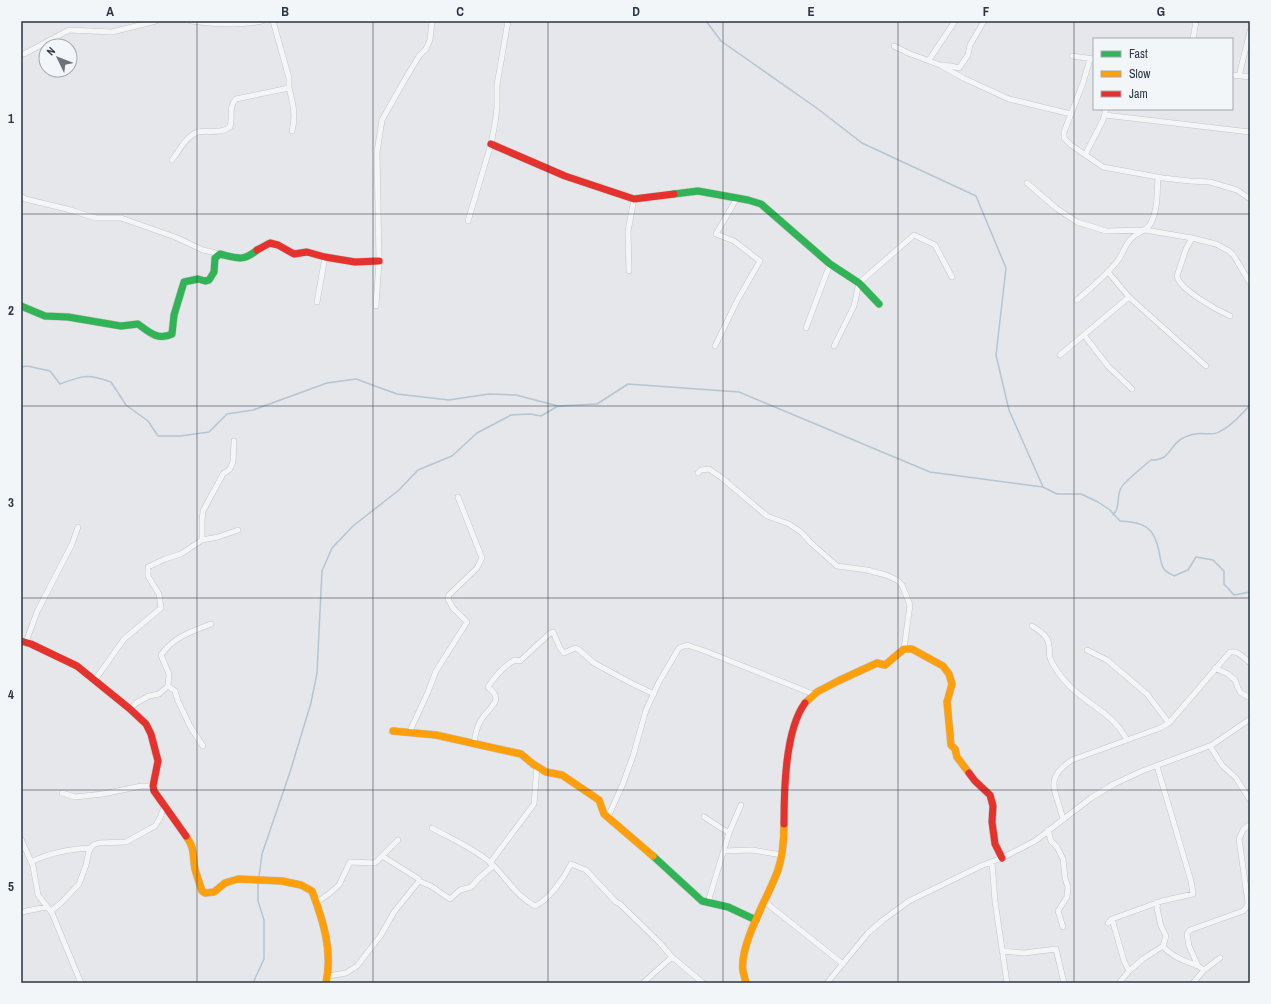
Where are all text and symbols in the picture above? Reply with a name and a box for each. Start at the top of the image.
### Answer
text: A [106,3,114,20]
text: B [281,3,289,20]
text: C [456,3,464,20]
text: D [632,3,640,20]
text: E [807,3,815,20]
text: F [983,3,990,20]
text: G [1157,3,1165,20]
north arrow [38,38,78,78]
legend [1093,38,1233,110]
text: N [43,44,58,58]
text: Fast [1129,46,1148,62]
text: Slow [1129,66,1151,82]
text: Jam [1129,86,1148,102]
text: 1 [8,110,14,127]
text: 2 [8,302,14,319]
text: 3 [8,494,14,511]
text: 4 [8,686,14,703]
text: 5 [8,878,14,895]

